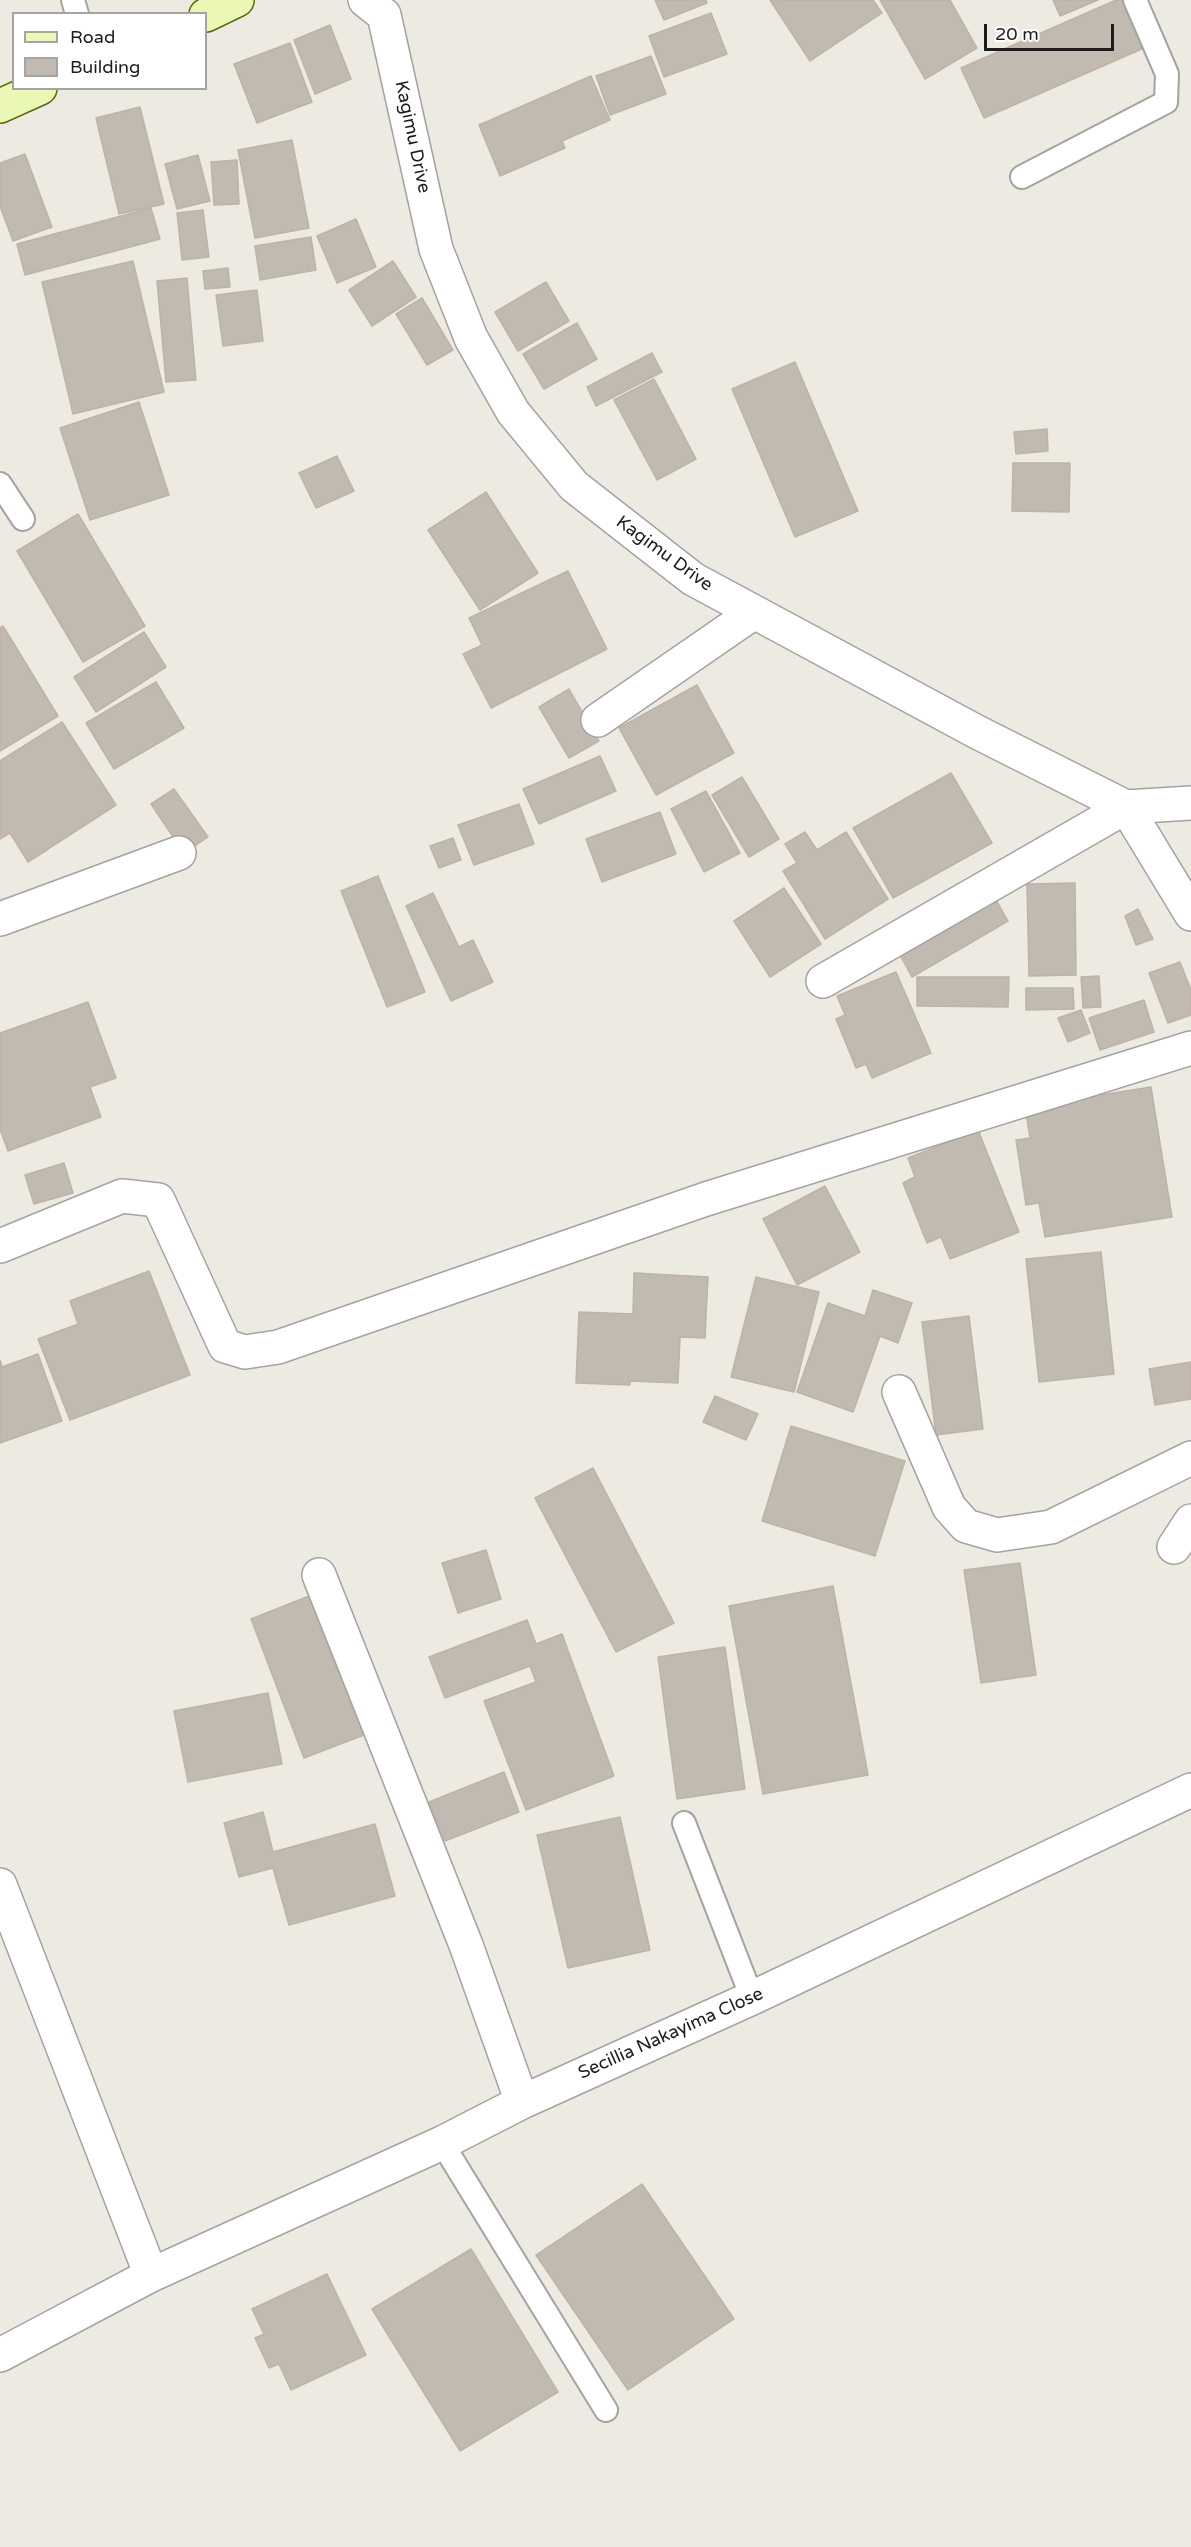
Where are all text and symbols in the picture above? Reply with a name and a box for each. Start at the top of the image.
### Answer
legend [12,12,207,90]
scale bar [987,12,1118,50]
text: 20 m [995,23,1039,45]
text: Road [70,26,115,48]
text: Building [70,56,140,78]
street label: Kagimu Drive [390,79,434,195]
street label: Kagimu Drive [611,512,717,596]
street label: Secillia Nakayima Close [575,1983,767,2085]

